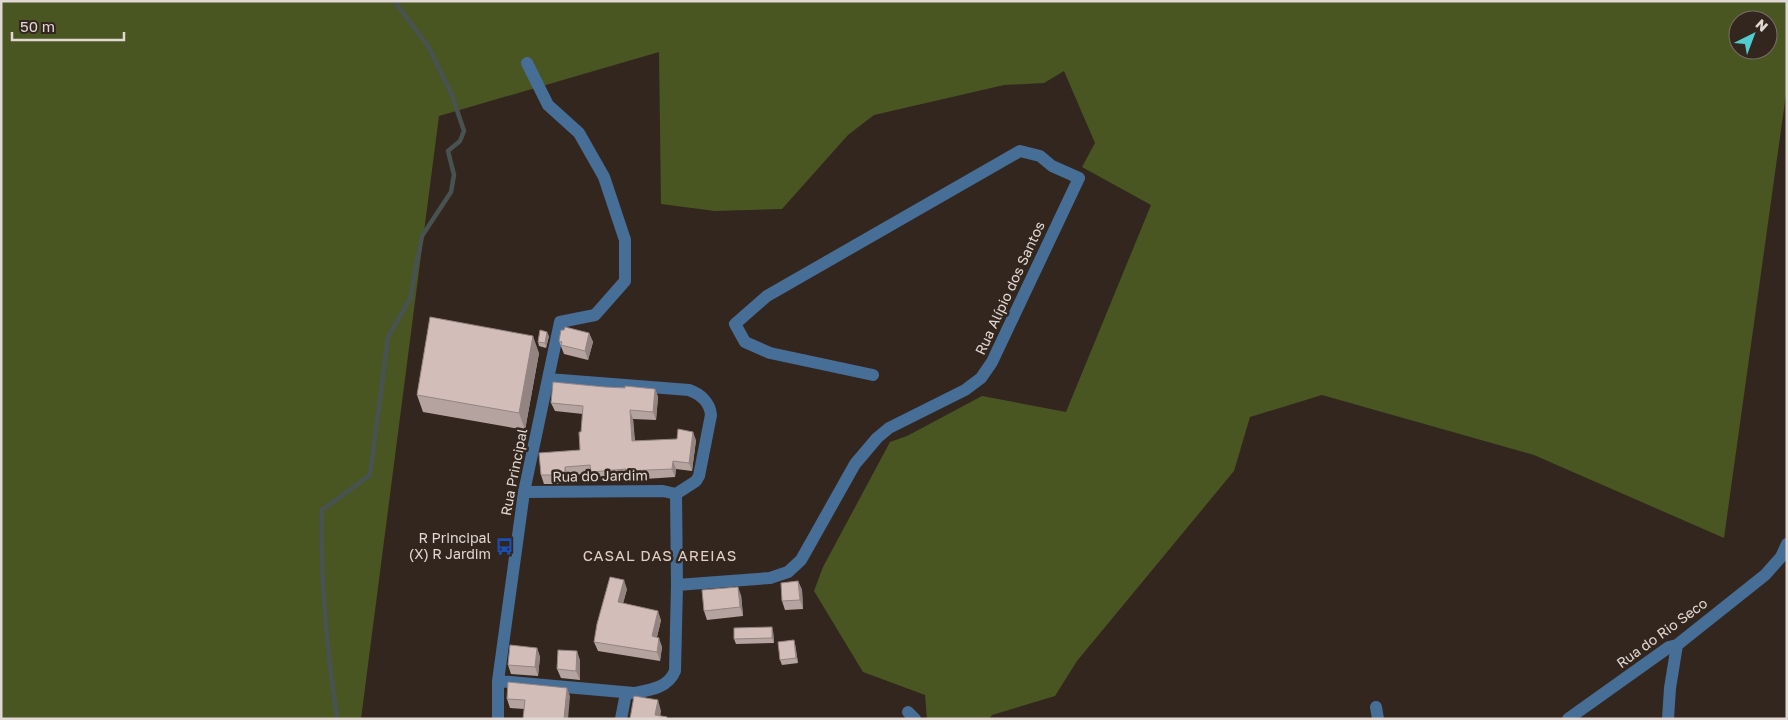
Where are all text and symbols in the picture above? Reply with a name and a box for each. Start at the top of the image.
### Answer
scale bar [12,10,125,42]
north arrow [1728,10,1778,60]
text: N [1752,15,1772,35]
text: 50 m [20,17,55,35]
street label: Rua Alípio dos Santos [971,218,1048,357]
street label: Rua Principal [497,427,530,517]
street label: Rua do Jardim [552,466,648,485]
place label: R Principal (X) R Jardim [409,529,491,562]
bus stop icon: R Principal (X) R Jardim [495,536,515,556]
district label: CASAL DAS AREIAS [583,546,737,564]
street label: Rua do Rio Seco [1613,594,1710,671]

